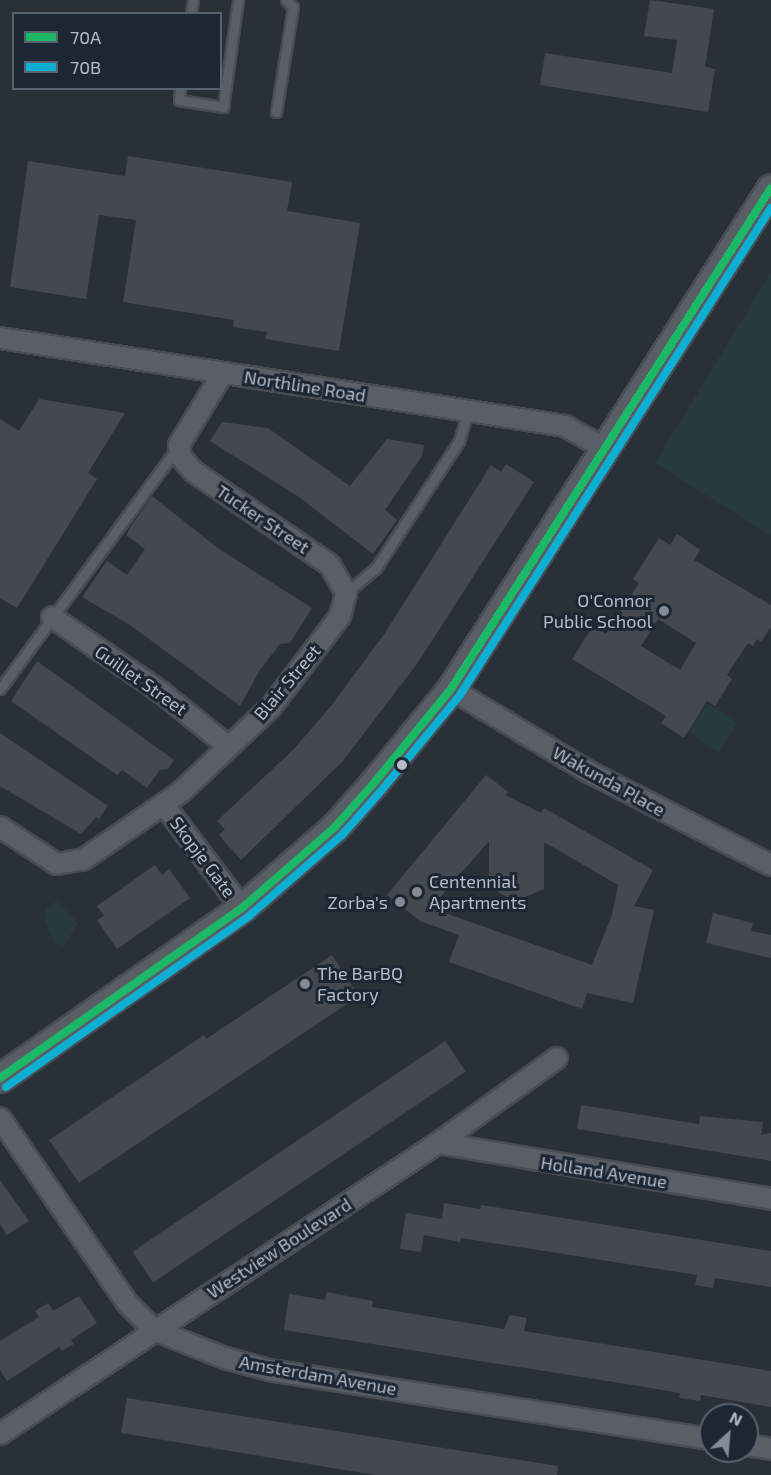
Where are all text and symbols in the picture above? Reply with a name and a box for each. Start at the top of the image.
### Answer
legend [12,12,222,90]
text: 70A [70,26,101,48]
text: 70B [70,56,101,78]
street label: Northline Road [243,366,367,406]
street label: Tucker Street [212,480,314,558]
place label: O'Connor Public School [543,590,652,632]
marker: O'Connor Public School [657,604,671,618]
street label: Guillet Street [91,640,191,720]
street label: Blair Street [249,640,325,724]
street label: Wakunda Place [549,741,669,821]
unlabelled marker [396,759,408,771]
street label: Skopje Gate [166,812,240,902]
place label: Centennial Apartments [429,871,526,914]
marker: Centennial Apartments [410,885,424,899]
place label: Zorba's [328,891,388,913]
marker: Zorba's [393,895,407,909]
place label: The BarBQ Factory [317,963,403,1006]
marker: The BarBQ Factory [298,977,312,991]
street label: Holland Avenue [539,1151,669,1193]
street label: Westview Boulevard [203,1193,355,1303]
street label: Amsterdam Avenue [237,1350,399,1400]
north arrow [699,1403,759,1463]
text: N [727,1407,746,1429]

